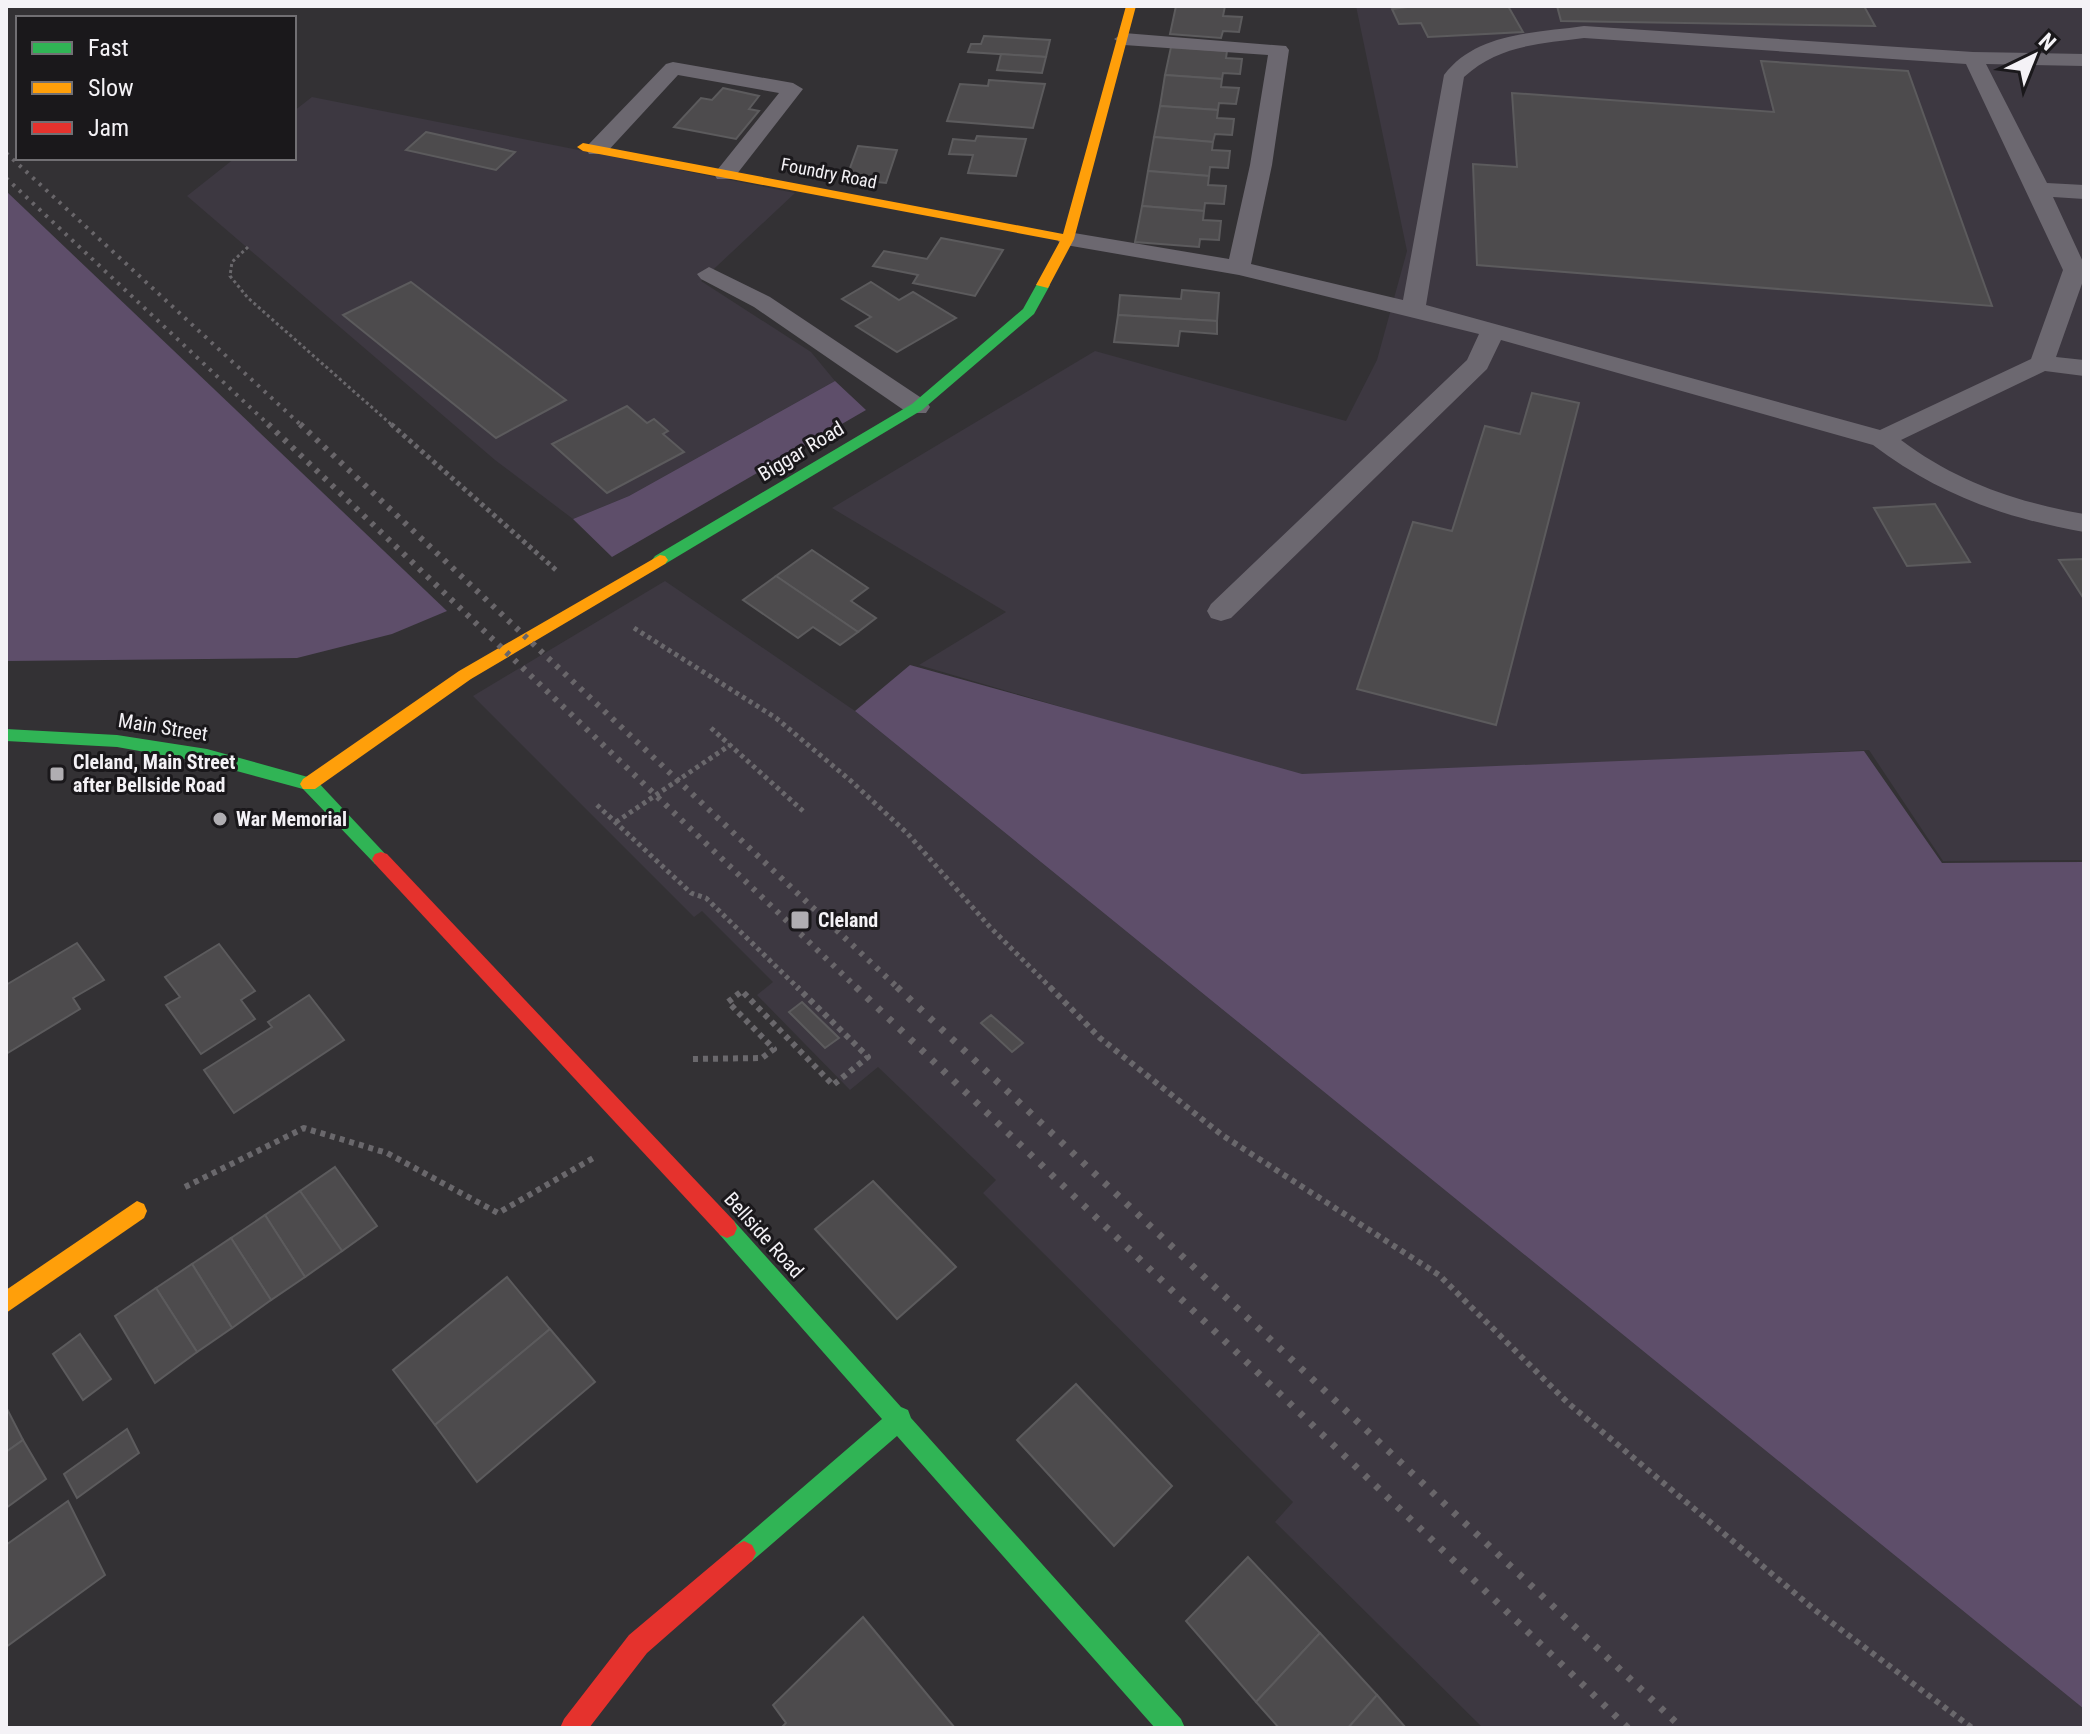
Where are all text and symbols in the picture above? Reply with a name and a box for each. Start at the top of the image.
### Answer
legend [16,16,296,160]
north arrow [1994,16,2074,96]
text: N [2034,28,2061,55]
text: Fast [88,34,129,62]
text: Slow [88,74,134,102]
text: Jam [88,114,129,142]
street label: Foundry Road [779,153,879,193]
street label: Biggar Road [754,416,848,486]
street label: Main Street [116,708,210,746]
place label: Cleland, Main Street after Bellside Road [73,750,235,797]
marker: Cleland, Main Street after Bellside Road [48,765,66,783]
place label: War Memorial [236,807,347,831]
marker: War Memorial [211,810,229,828]
place label: Cleland [818,908,878,932]
marker: Cleland [789,909,811,931]
street label: Bellside Road [719,1187,809,1283]

